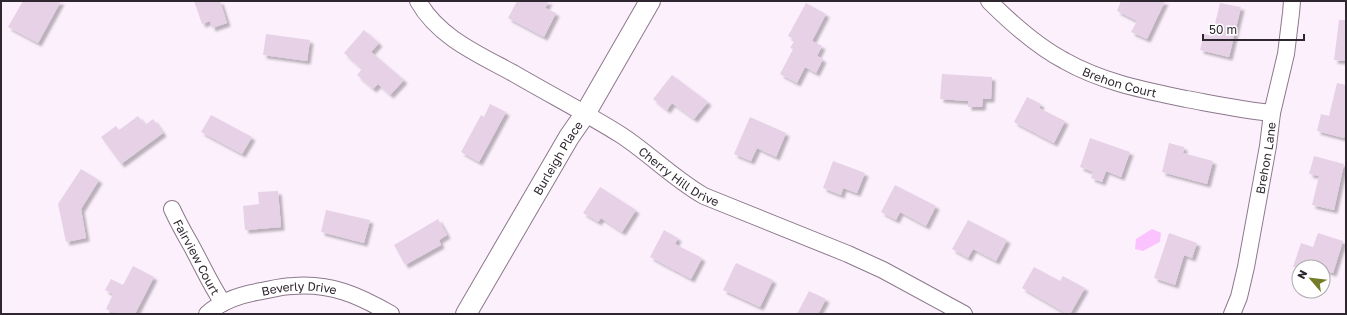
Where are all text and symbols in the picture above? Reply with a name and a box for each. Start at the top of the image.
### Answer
scale bar [1203,16,1304,42]
text: 50 m [1209,22,1237,37]
street label: Brehon Court [1080,63,1158,100]
street label: Burleigh Place [529,118,585,198]
street label: Brehon Lane [1252,121,1278,195]
street label: Cherry Hill Drive [636,143,722,209]
street label: Fairview Court [171,217,224,298]
north arrow [1291,259,1331,299]
text: N [1294,267,1309,281]
street label: Beverly Drive [260,278,339,298]

